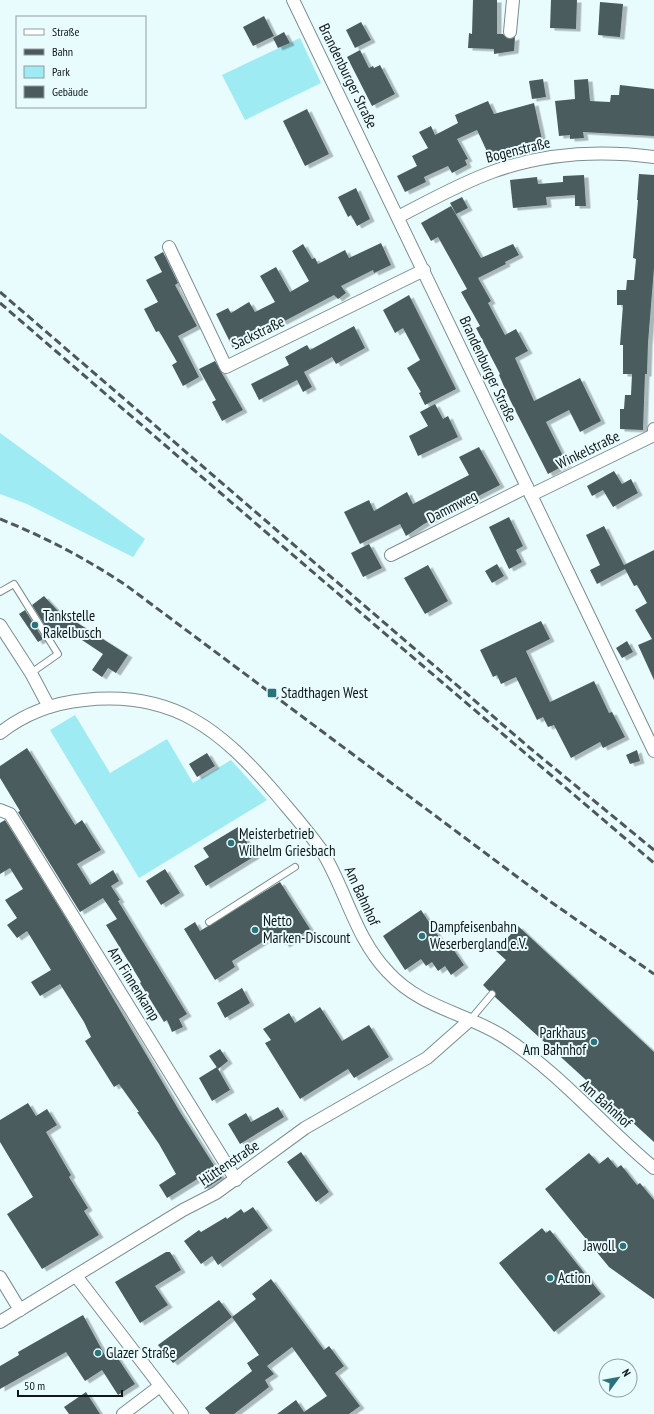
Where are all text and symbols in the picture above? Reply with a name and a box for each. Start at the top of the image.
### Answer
legend [16,16,146,108]
street label: Brandenburger Straße [315,20,382,131]
text: Straße [52,24,79,39]
text: Bahn [52,44,73,59]
text: Park [52,64,70,79]
text: Gebäude [52,84,88,99]
street label: Bogenstraße [484,132,552,167]
street label: Sackstraße [228,312,287,353]
street label: Brandenburger Straße [456,313,521,425]
street label: Winkelstraße [553,426,623,473]
street label: Dammweg [423,486,480,527]
place label: Tankstelle Rakelbusch [43,606,102,642]
marker: Tankstelle Rakelbusch [30,620,40,630]
place label: Stadthagen West [281,683,368,702]
marker: Stadthagen West [266,687,278,699]
place label: Meisterbetrieb Wilhelm Griesbach [239,824,336,860]
marker: Meisterbetrieb Wilhelm Griesbach [226,838,236,848]
street label: Am Bahnhof [341,863,385,929]
place label: Netto Marken-Discount [263,911,350,947]
place label: Dampfeisenbahn Weserbergland e.V. [430,917,528,953]
marker: Netto Marken-Discount [250,925,260,935]
marker: Dampfeisenbahn Weserbergland e.V. [417,931,427,941]
street label: Am Finnenkamp [104,943,165,1024]
place label: Parkhaus Am Bahnhof [523,1023,587,1059]
marker: Parkhaus Am Bahnhof [589,1037,599,1047]
street label: Am Bahnhof [577,1075,637,1133]
street label: Hüttenstraße [195,1136,262,1190]
place label: Jawoll [582,1236,615,1255]
marker: Jawoll [618,1241,628,1251]
place label: Action [558,1268,591,1287]
marker: Action [545,1273,555,1283]
place label: Glazer Straße [106,1343,176,1362]
marker: Glazer Straße [93,1348,103,1358]
north arrow [598,1358,638,1398]
text: N [619,1366,634,1379]
scale bar [18,1372,122,1398]
text: 50 m [24,1378,45,1393]

